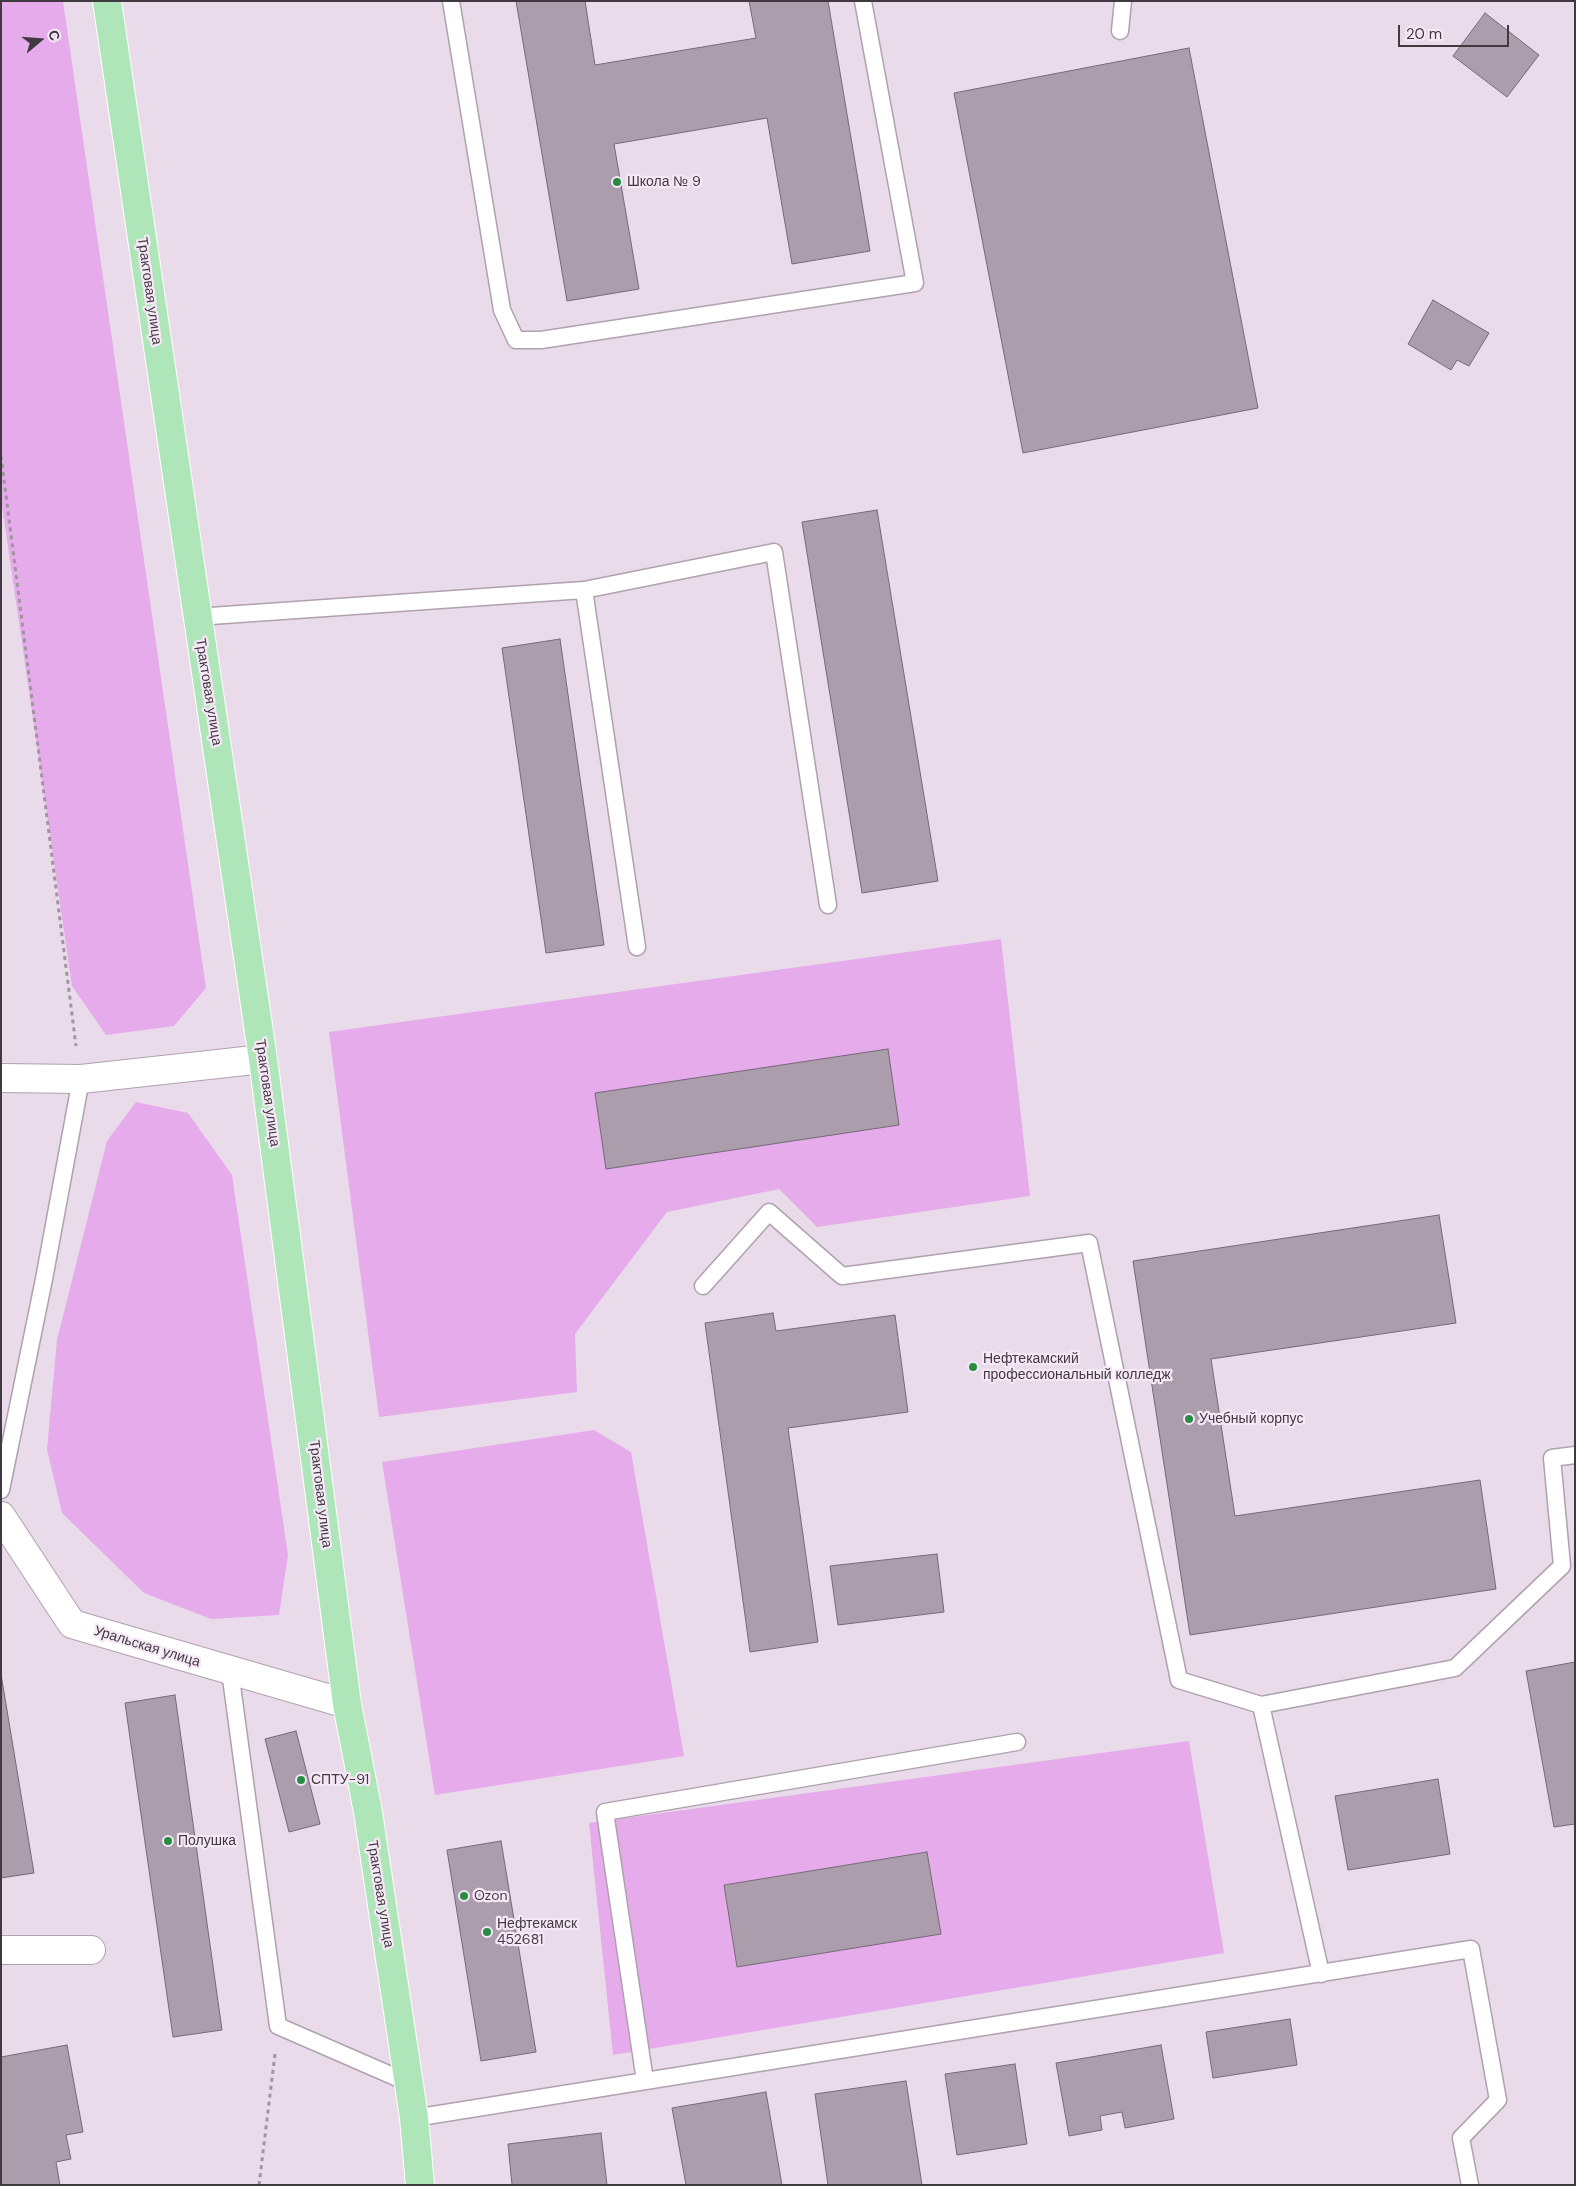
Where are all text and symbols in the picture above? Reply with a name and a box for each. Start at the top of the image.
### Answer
north arrow [15,15,65,65]
scale bar [1401,15,1512,47]
text: 20 m [1406,24,1442,44]
text: С [44,28,64,43]
place label: Школа № 9 [627,174,701,190]
marker: Школа № 9 [611,176,623,188]
street label: Трактовая улица [133,236,165,346]
street label: Трактовая улица [191,637,225,747]
street label: Трактовая улица [251,1038,283,1148]
place label: Нефтекамский профессиональный колледж [983,1351,1170,1384]
marker: Нефтекамский профессиональный колледж [967,1361,979,1373]
place label: Учебный корпус [1199,1411,1303,1427]
marker: Учебный корпус [1183,1413,1195,1425]
street label: Трактовая улица [305,1439,335,1549]
street label: Уральская улица [92,1623,202,1671]
place label: СПТУ-91 [311,1772,369,1788]
marker: СПТУ-91 [295,1774,307,1786]
place label: Полушка [178,1833,236,1849]
marker: Полушка [162,1835,174,1847]
street label: Трактовая улица [363,1839,397,1949]
place label: Ozon [474,1888,508,1904]
marker: Ozon [458,1890,470,1902]
place label: Нефтекамск 452681 [497,1916,577,1948]
marker: Нефтекамск 452681 [481,1926,493,1938]

